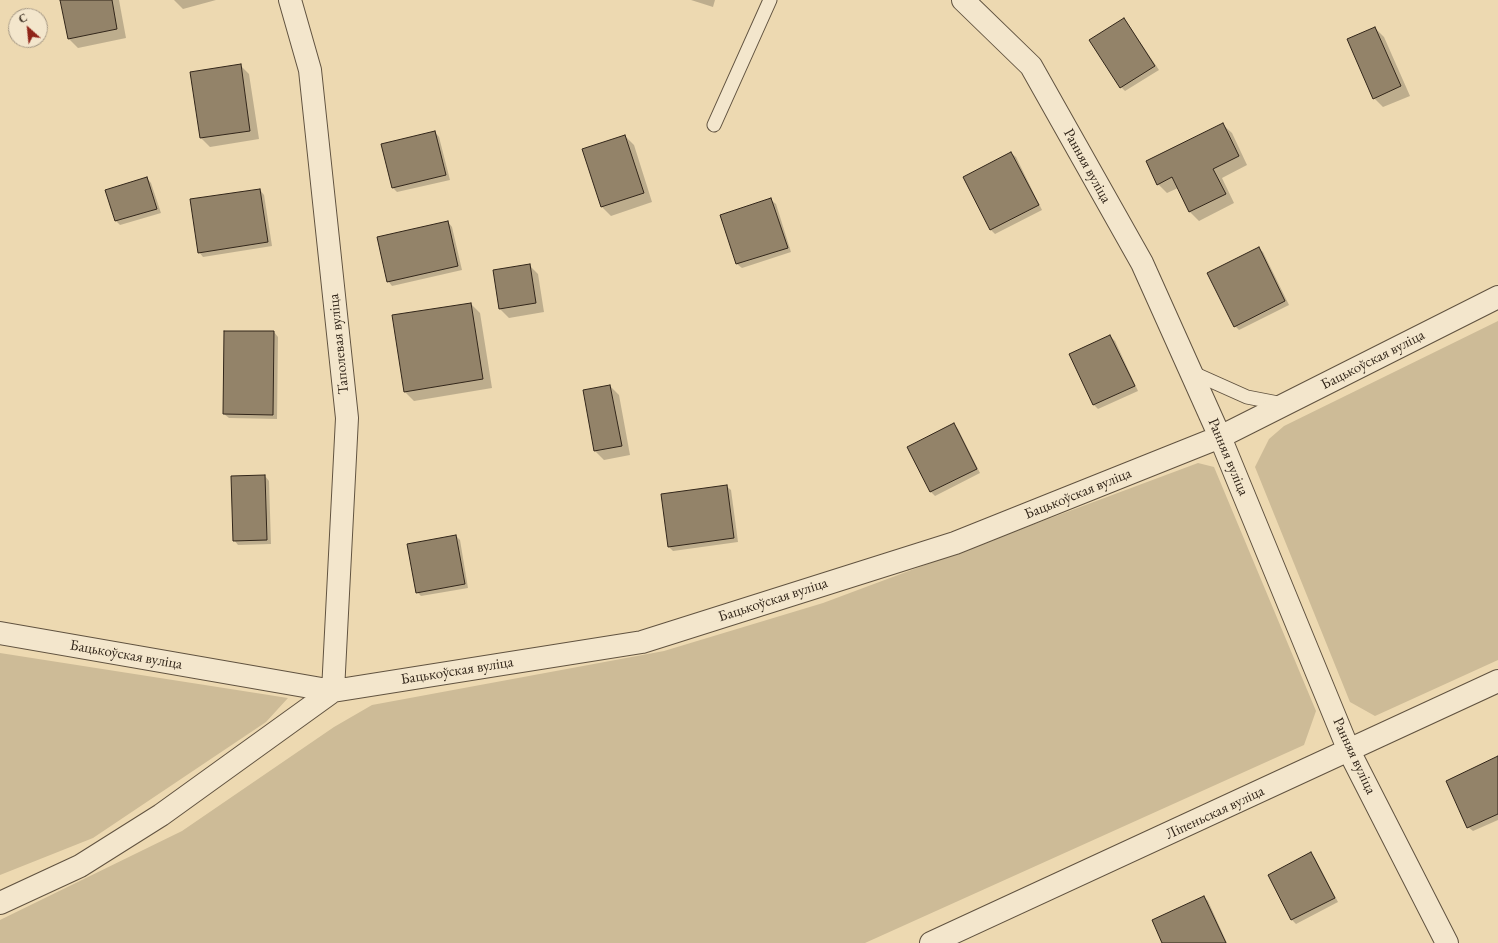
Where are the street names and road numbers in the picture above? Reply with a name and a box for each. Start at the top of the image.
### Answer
street label: Ранняя вуліца [1059,126,1115,206]
street label: Таполевая вуліца [325,293,353,395]
street label: Бацькоўская вуліца [1318,326,1428,394]
street label: Ранняя вуліца [1204,416,1252,498]
street label: Бацькоўская вуліца [1022,464,1134,524]
street label: Бацькоўская вуліца [716,574,830,626]
street label: Бацькоўская вуліца [68,636,184,674]
street label: Бацькоўская вуліца [399,653,515,689]
street label: Ранняя вуліца [1328,715,1380,797]
street label: Ліпеньская вуліца [1163,782,1267,844]

